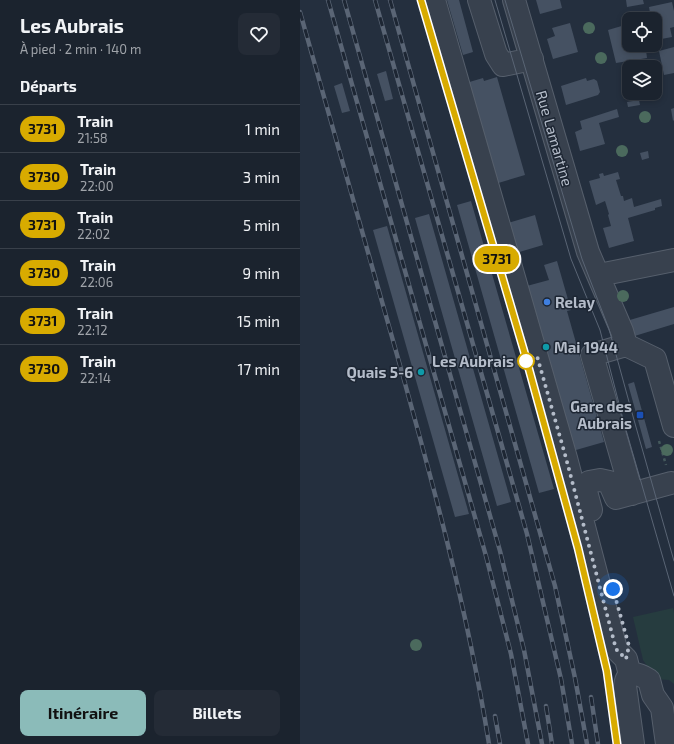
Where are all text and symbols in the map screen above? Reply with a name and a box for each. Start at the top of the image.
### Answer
map controls [622,12,662,100]
button: locate [622,12,662,52]
button: heart [238,13,280,55]
text: Les Aubrais [20,14,124,37]
text: À pied · 2 min · 140 m [20,41,141,57]
button: layers [622,60,662,100]
text: Départs [20,77,77,95]
street label: Rue Lamartine [533,88,577,188]
text: Train [77,112,113,130]
text: 3731 [28,120,57,137]
text: 1 min [245,120,280,138]
text: 21:58 [77,130,108,146]
text: Train [80,160,116,178]
text: 3730 [28,168,60,185]
text: 3 min [243,168,280,186]
text: 22:00 [80,178,113,194]
text: Train [77,208,113,226]
text: 3731 [28,216,57,233]
text: 5 min [243,216,280,234]
text: 22:02 [77,226,110,242]
line badge: 3731 [469,246,525,272]
text: 3731 [482,250,512,267]
text: Train [80,256,116,274]
text: 3730 [28,264,60,281]
text: 9 min [242,264,280,282]
text: 22:06 [80,274,113,290]
place label: Relay [555,293,595,312]
marker: Relay [542,297,552,307]
text: Train [77,304,113,322]
text: 3731 [28,312,57,329]
text: 15 min [237,312,280,330]
text: 22:12 [77,322,108,338]
place label: Mai 1944 [554,338,619,356]
marker: Mai 1944 [541,342,551,352]
text: Train [80,352,116,370]
place label: Les Aubrais [432,352,514,370]
marker: Les Aubrais [517,352,535,370]
text: 3730 [28,360,60,377]
text: 17 min [237,360,280,378]
place label: Quais 5-6 [347,363,413,382]
marker: Quais 5-6 [416,367,426,377]
text: 22:14 [80,370,111,386]
place label: Gare des Aubrais [570,397,632,432]
marker: Gare des Aubrais [635,410,645,420]
your location [603,579,623,599]
button: Itinéraire [20,690,146,736]
button: Billets [154,690,280,736]

